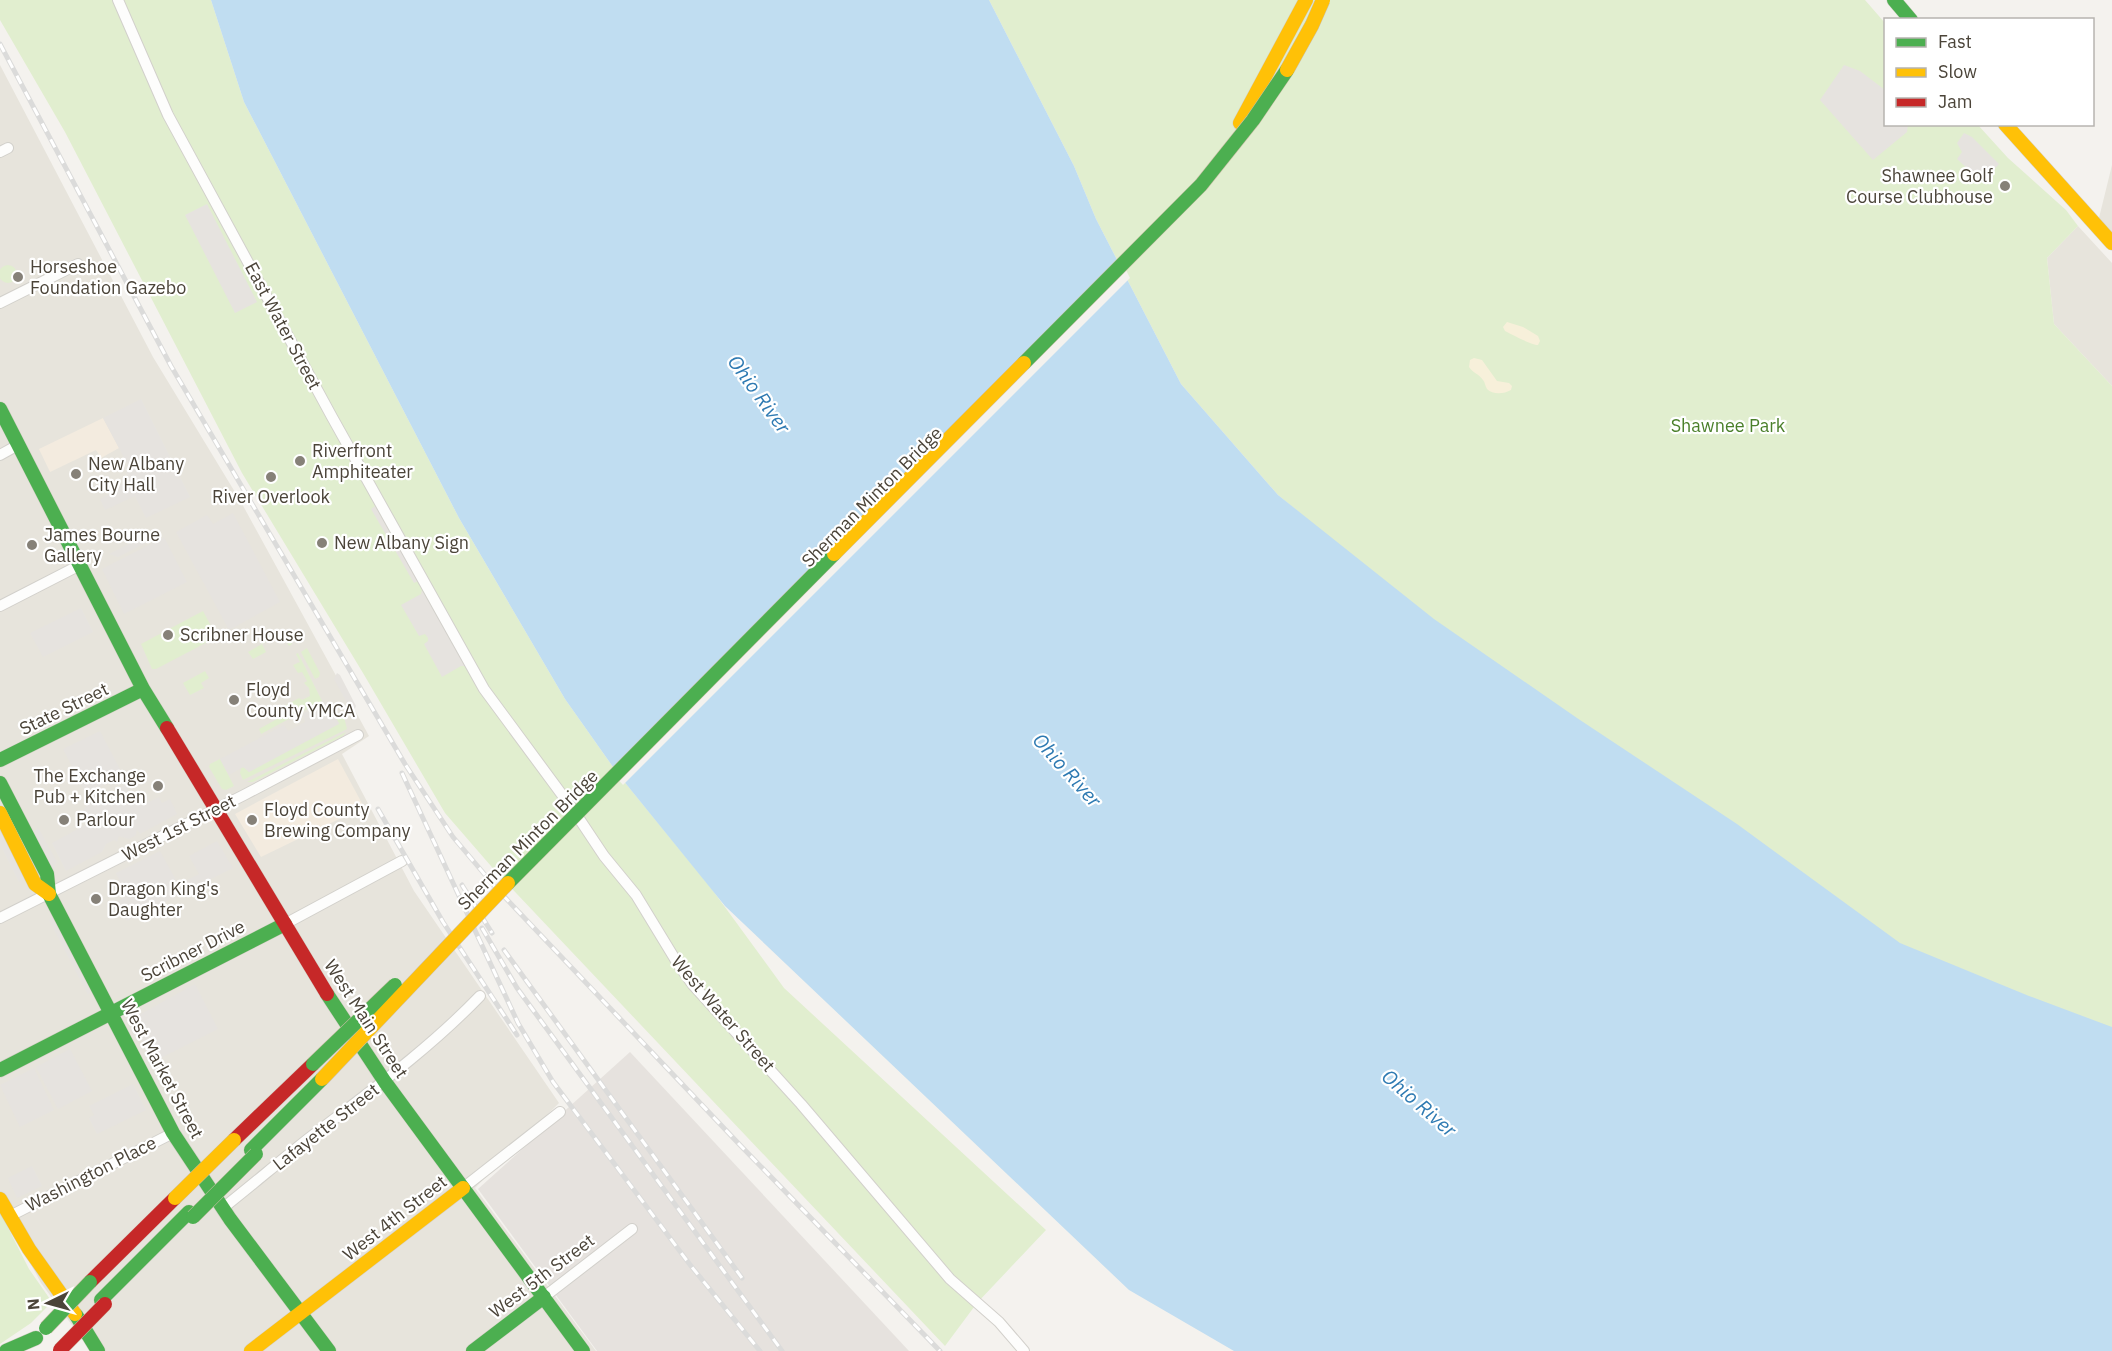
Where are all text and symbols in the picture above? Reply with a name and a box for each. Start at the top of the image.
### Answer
legend [1884,18,2094,126]
text: Fast [1938,30,1972,53]
text: Slow [1938,60,1977,83]
text: Jam [1938,90,1973,113]
place label: Shawnee Golf Course Clubhouse [1846,164,1993,208]
marker: Shawnee Golf Course Clubhouse [1998,179,2012,193]
place label: Horseshoe Foundation Gazebo [30,255,186,299]
street label: East Water Street [240,258,327,393]
marker: Horseshoe Foundation Gazebo [11,270,25,284]
water label: Ohio River [722,349,797,439]
park label: Shawnee Park [1671,414,1786,437]
street label: Sherman Minton Bridge [796,421,947,572]
place label: Riverfront Amphiteater [312,439,413,483]
place label: New Albany City Hall [88,452,184,496]
marker: Riverfront Amphiteater [293,454,307,468]
marker: New Albany City Hall [69,467,83,481]
marker: River Overlook [264,470,278,484]
place label: River Overlook [212,485,330,508]
place label: James Bourne Gallery [44,523,160,567]
place label: New Albany Sign [334,531,469,554]
marker: New Albany Sign [315,536,329,550]
marker: James Bourne Gallery [25,538,39,552]
place label: Scribner House [180,623,304,646]
marker: Scribner House [161,628,175,642]
street label: State Street [16,677,112,740]
place label: Floyd County YMCA [246,678,356,722]
marker: Floyd County YMCA [227,693,241,707]
water label: Ohio River [1027,727,1108,813]
place label: The Exchange Pub + Kitchen [34,764,146,808]
street label: Sherman Minton Bridge [452,764,603,915]
marker: The Exchange Pub + Kitchen [151,779,165,793]
street label: West 1st Street [118,789,239,866]
place label: Floyd County Brewing Company [264,798,410,842]
place label: Parlour [76,808,135,831]
marker: Parlour [57,813,71,827]
marker: Floyd County Brewing Company [245,813,259,827]
place label: Dragon King's Daughter [108,877,219,921]
marker: Dragon King's Daughter [89,892,103,906]
street label: Scribner Drive [137,914,249,987]
street label: West Water Street [667,951,780,1077]
street label: West Main Street [319,955,413,1083]
street label: West Market Street [116,995,209,1142]
water label: Ohio River [1376,1063,1463,1143]
street label: Lafayette Street [268,1078,383,1175]
street label: Washington Place [22,1131,160,1216]
street label: West 4th Street [338,1170,451,1265]
street label: West 5th Street [485,1229,599,1323]
north arrow [18,1273,78,1333]
text: N [23,1298,44,1311]

